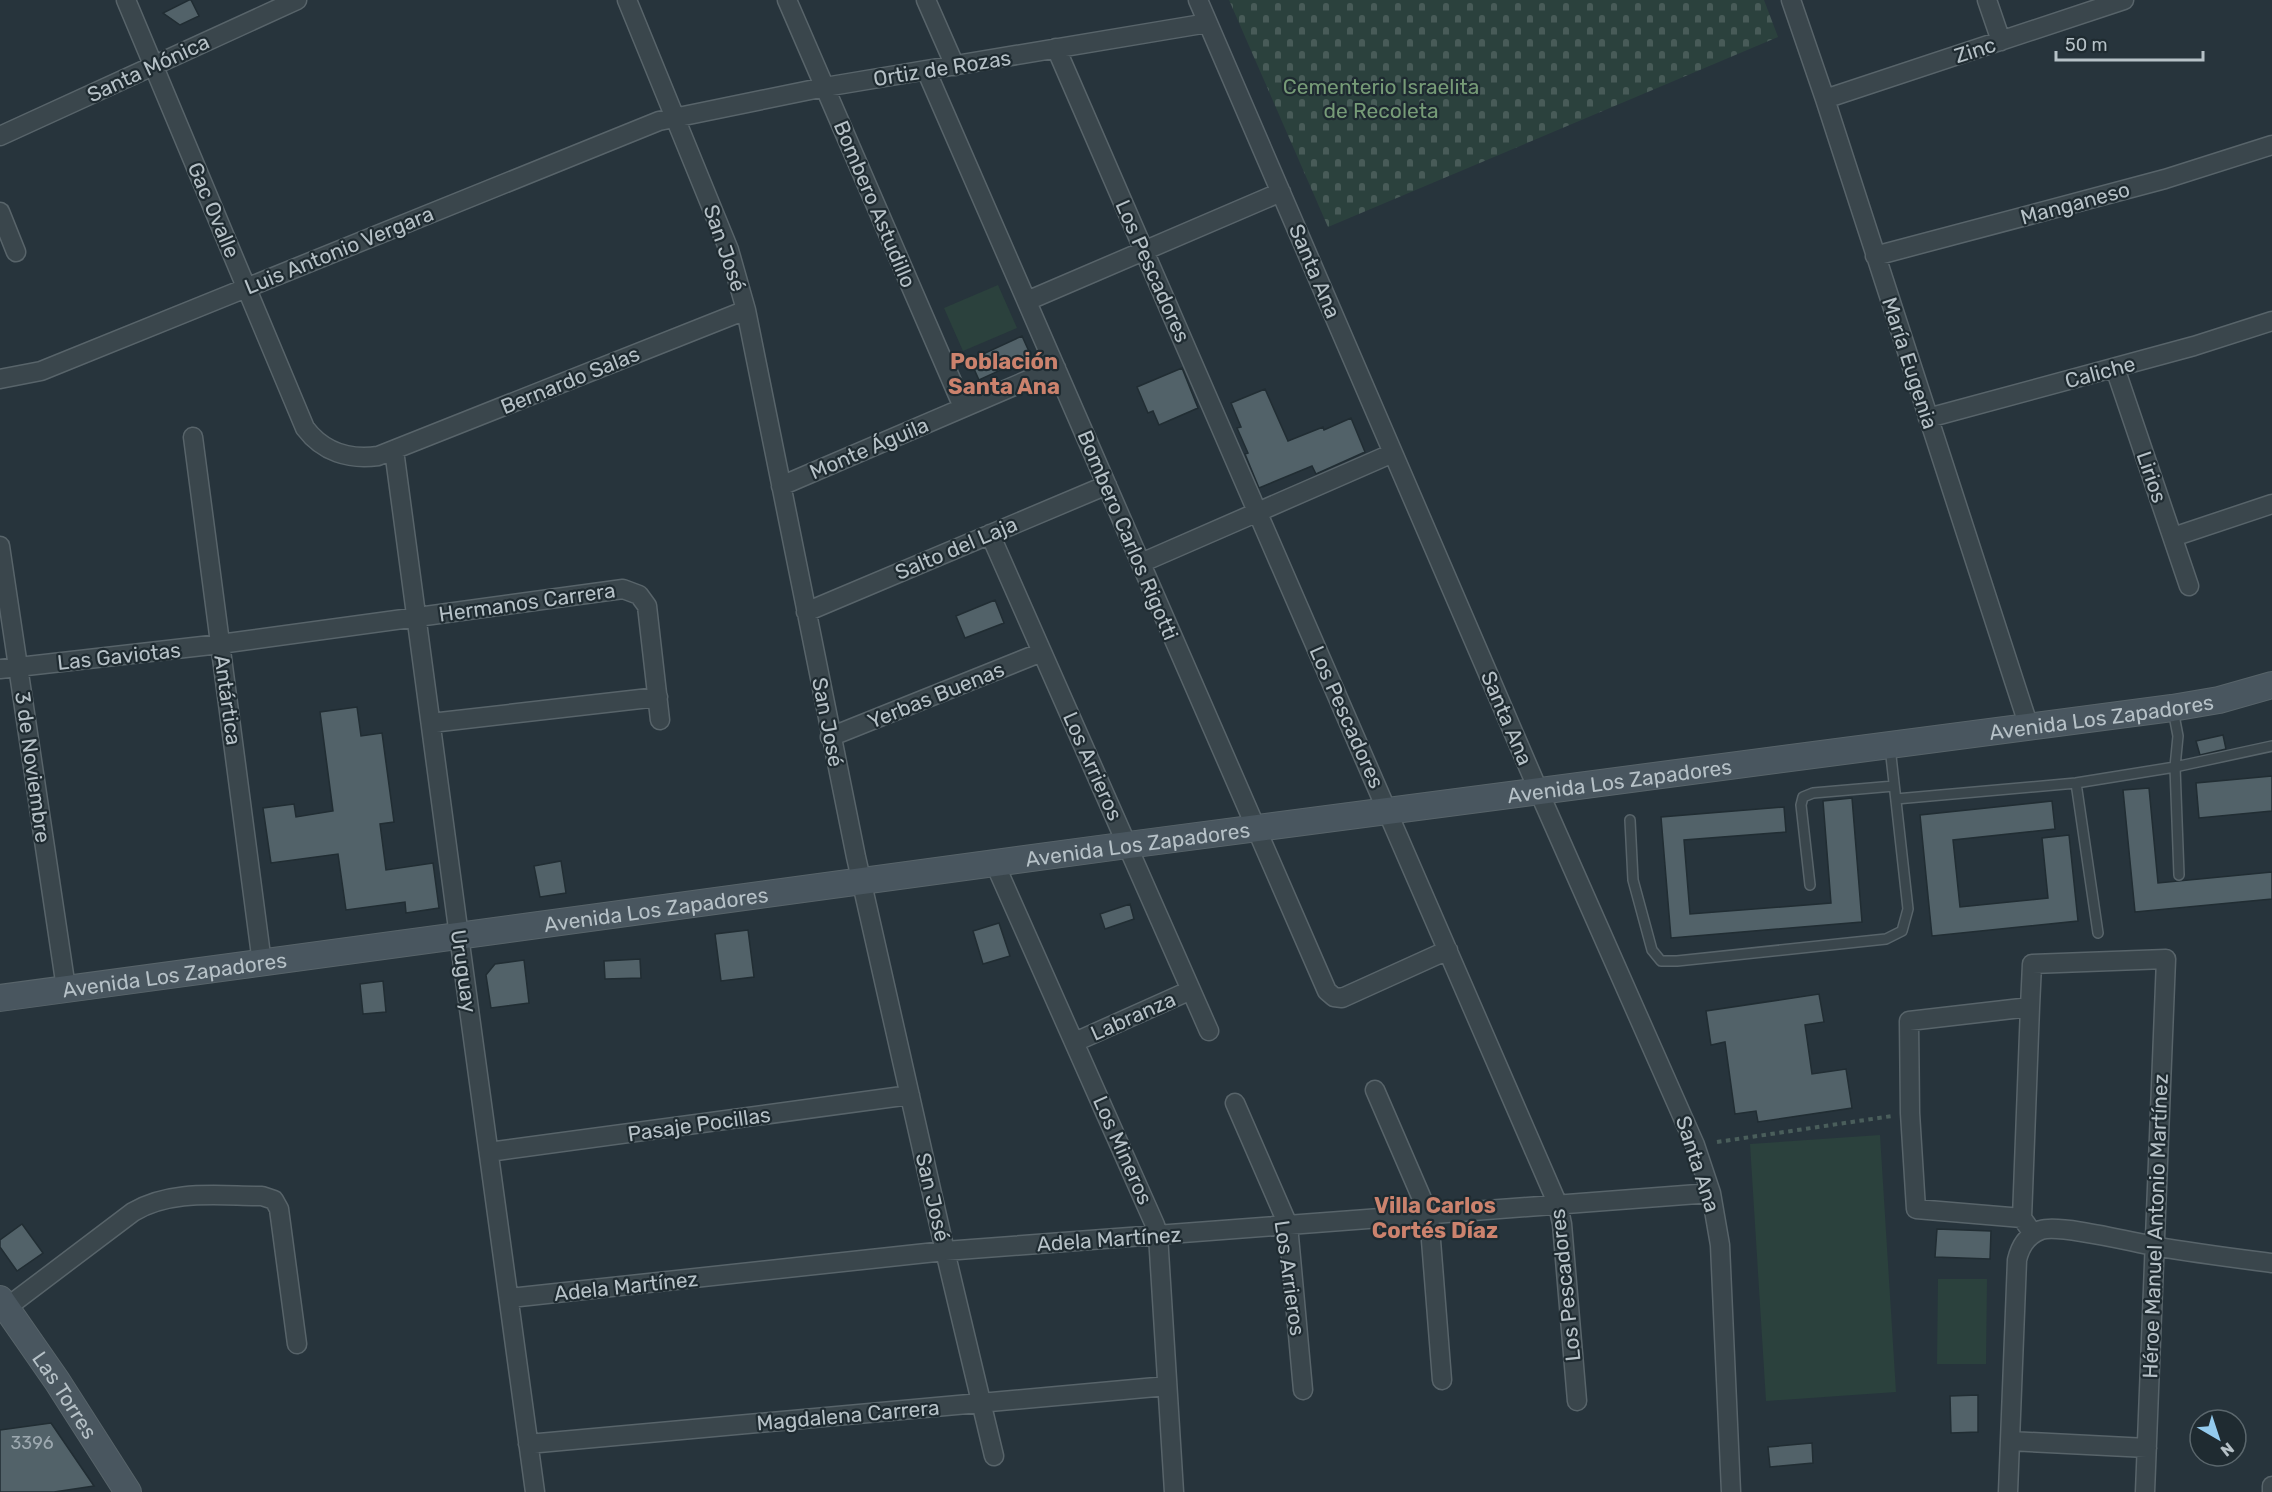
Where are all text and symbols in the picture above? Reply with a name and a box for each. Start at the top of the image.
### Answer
scale bar [2056,24,2203,62]
street label: Santa Mónica [83,29,213,107]
street label: Zinc [1951,32,1999,68]
text: 50 m [2065,34,2108,56]
street label: Ortiz de Rozas [871,45,1013,91]
park label: Cementerio Israelita de Recoleta [1283,74,1479,123]
street label: Bombero Astudillo [829,117,921,291]
street label: Gac Ovalle [183,158,245,262]
street label: Manganeso [2017,176,2133,230]
street label: Los Pescadores [1110,196,1196,346]
street label: Luis Antonio Vergara [241,201,437,299]
street label: San José [698,201,752,295]
street label: Santa Ana [1284,220,1346,322]
street label: María Eugenia [1877,294,1943,432]
street label: Bernardo Salas [497,341,643,419]
district label: Población Santa Ana [948,348,1060,400]
street label: Caliche [2062,351,2138,393]
street label: Monte Águila [806,412,932,484]
street label: Bombero Carlos Rigotti [1072,426,1184,644]
street label: Lirios [2132,448,2172,506]
street label: Salto del Laja [891,511,1021,585]
street label: Hermanos Carrera [437,577,617,627]
street label: Las Gaviotas [56,637,182,675]
street label: Los Pescadores [1304,642,1390,792]
street label: Antártica [209,653,247,747]
street label: Yerbas Buenas [864,656,1008,734]
street label: Santa Ana [1476,667,1538,769]
street label: San José [807,675,849,769]
street label: Avenida Los Zapadores [1988,689,2215,744]
street label: 3 de Noviembre [10,690,56,844]
street label: Los Arrieros [1058,708,1128,824]
street label: Avenida Los Zapadores [1506,753,1733,808]
street label: Avenida Los Zapadores [1024,817,1251,871]
street label: Avenida Los Zapadores [542,881,770,937]
street label: Uruguay [446,928,482,1014]
street label: Avenida Los Zapadores [61,947,288,1002]
street label: Labranza [1087,986,1179,1046]
street label: Héroe Manuel Antonio Martínez [2137,1073,2173,1379]
street label: Los Mineros [1088,1092,1158,1208]
street label: Pasaje Pocillas [626,1102,772,1146]
street label: Santa Ana [1671,1113,1725,1215]
street label: San José [911,1150,955,1244]
district label: Villa Carlos Cortés Díaz [1372,1192,1498,1244]
street label: Los Pescadores [1545,1207,1585,1363]
street label: Los Arrieros [1270,1219,1310,1337]
street label: Adela Martínez [1036,1221,1182,1257]
street label: Adela Martínez [553,1266,699,1306]
street label: Las Torres [28,1346,103,1443]
street label: Magdalena Carrera [755,1395,941,1435]
north arrow [2188,1408,2248,1468]
house number: 3396 [11,1432,54,1454]
text: N [2217,1438,2238,1460]

